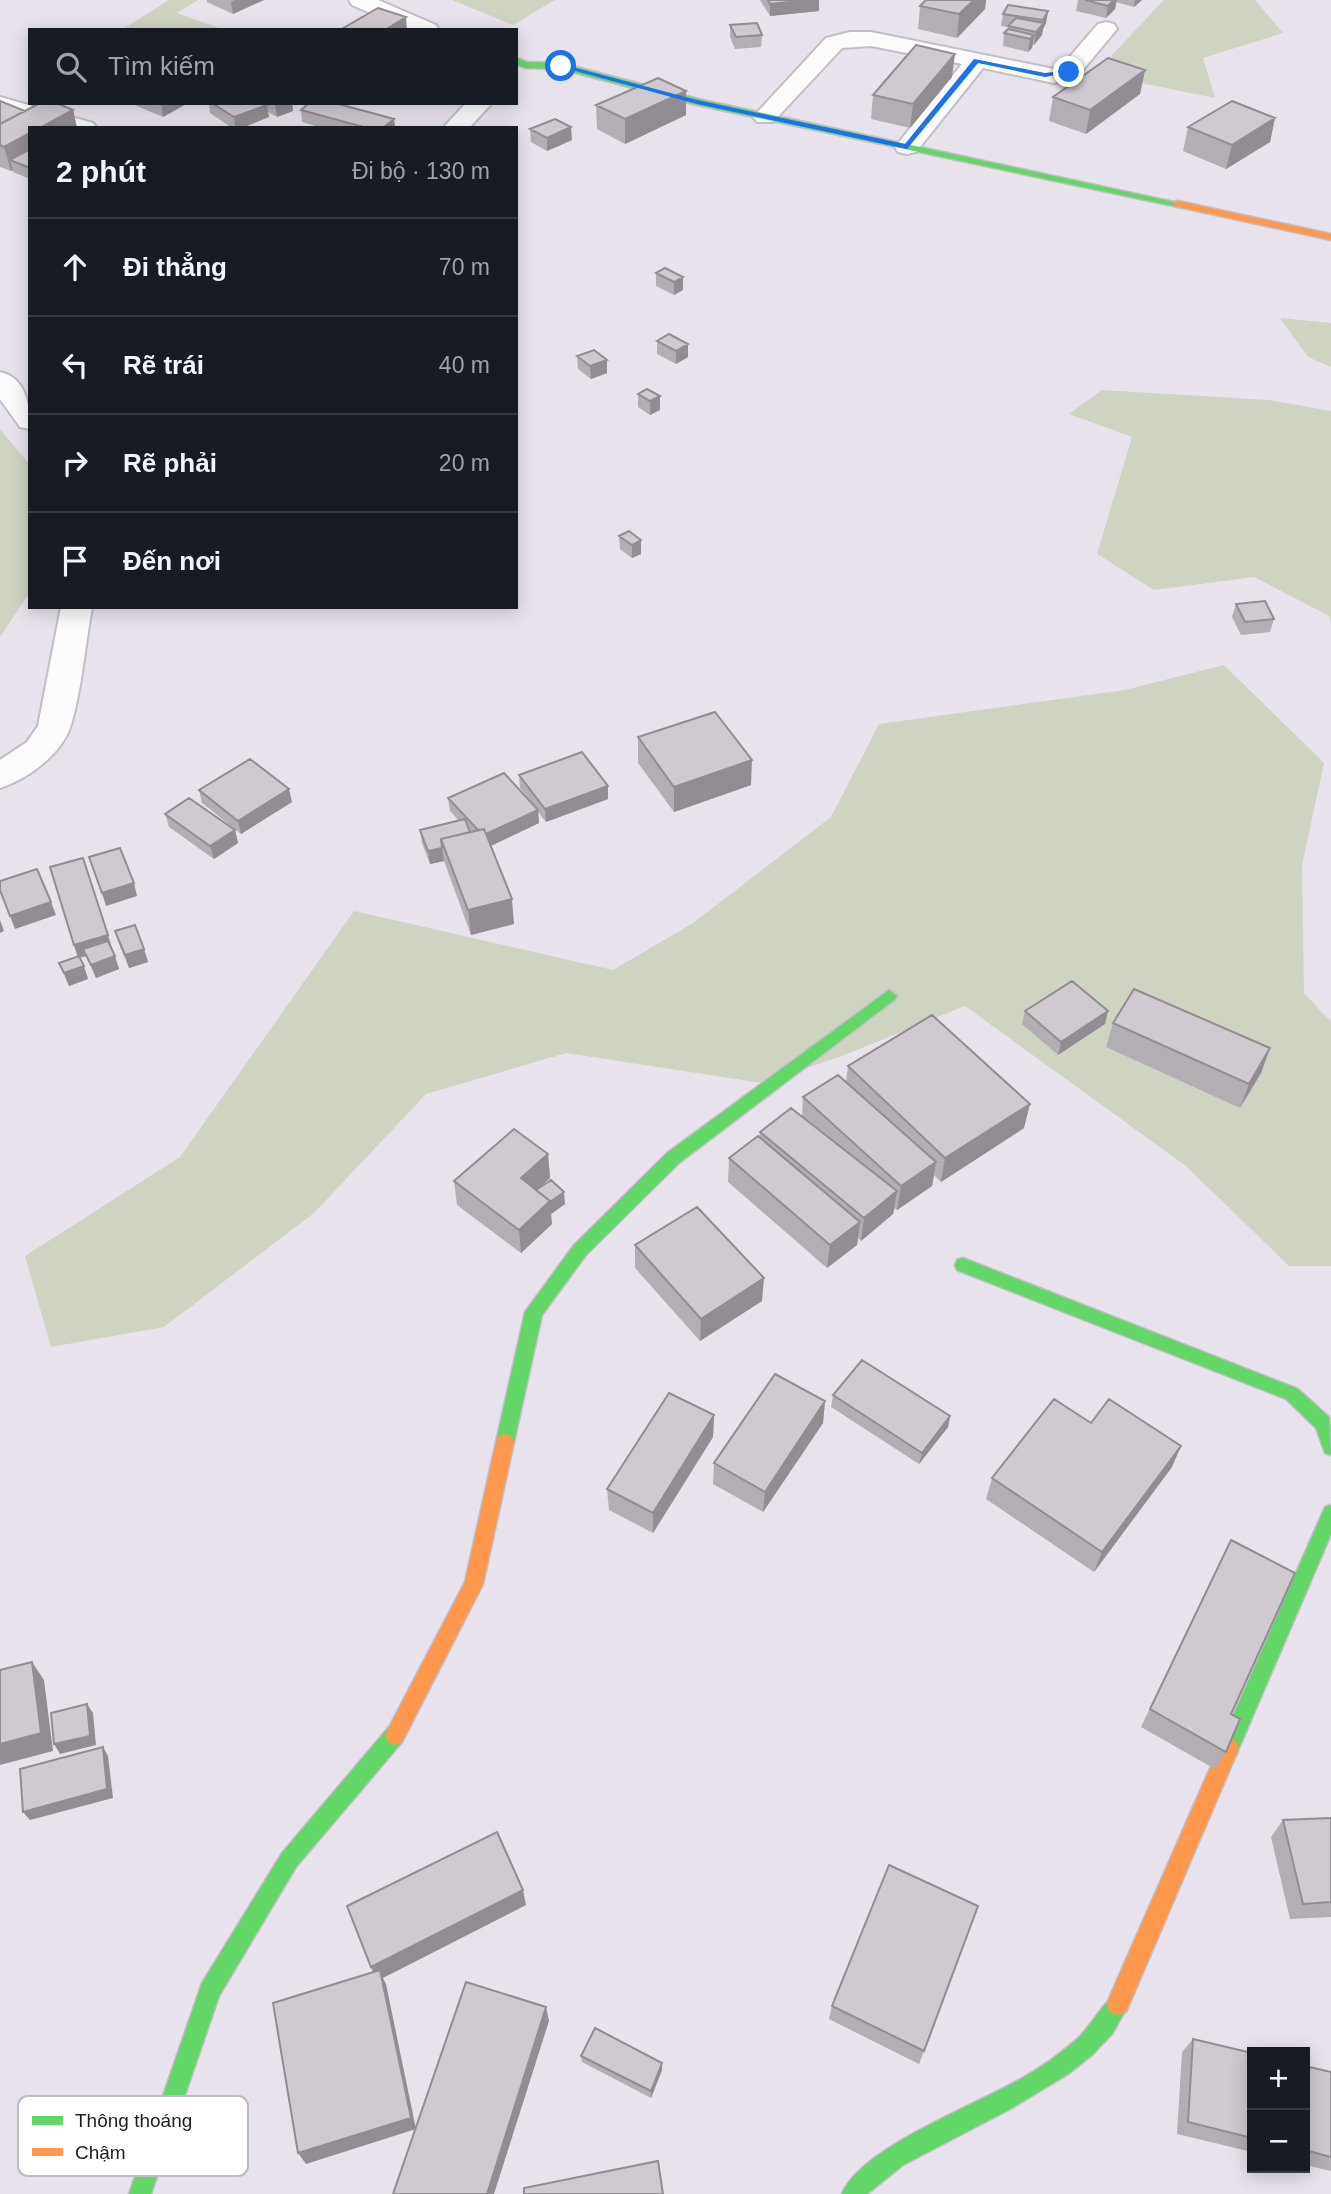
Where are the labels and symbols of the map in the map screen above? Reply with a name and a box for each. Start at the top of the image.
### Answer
route start [545,50,576,81]
route end [1053,56,1084,87]
legend [18,2096,248,2176]
text: Thông thoáng [75,2110,192,2131]
text: Chậm [75,2142,126,2163]

